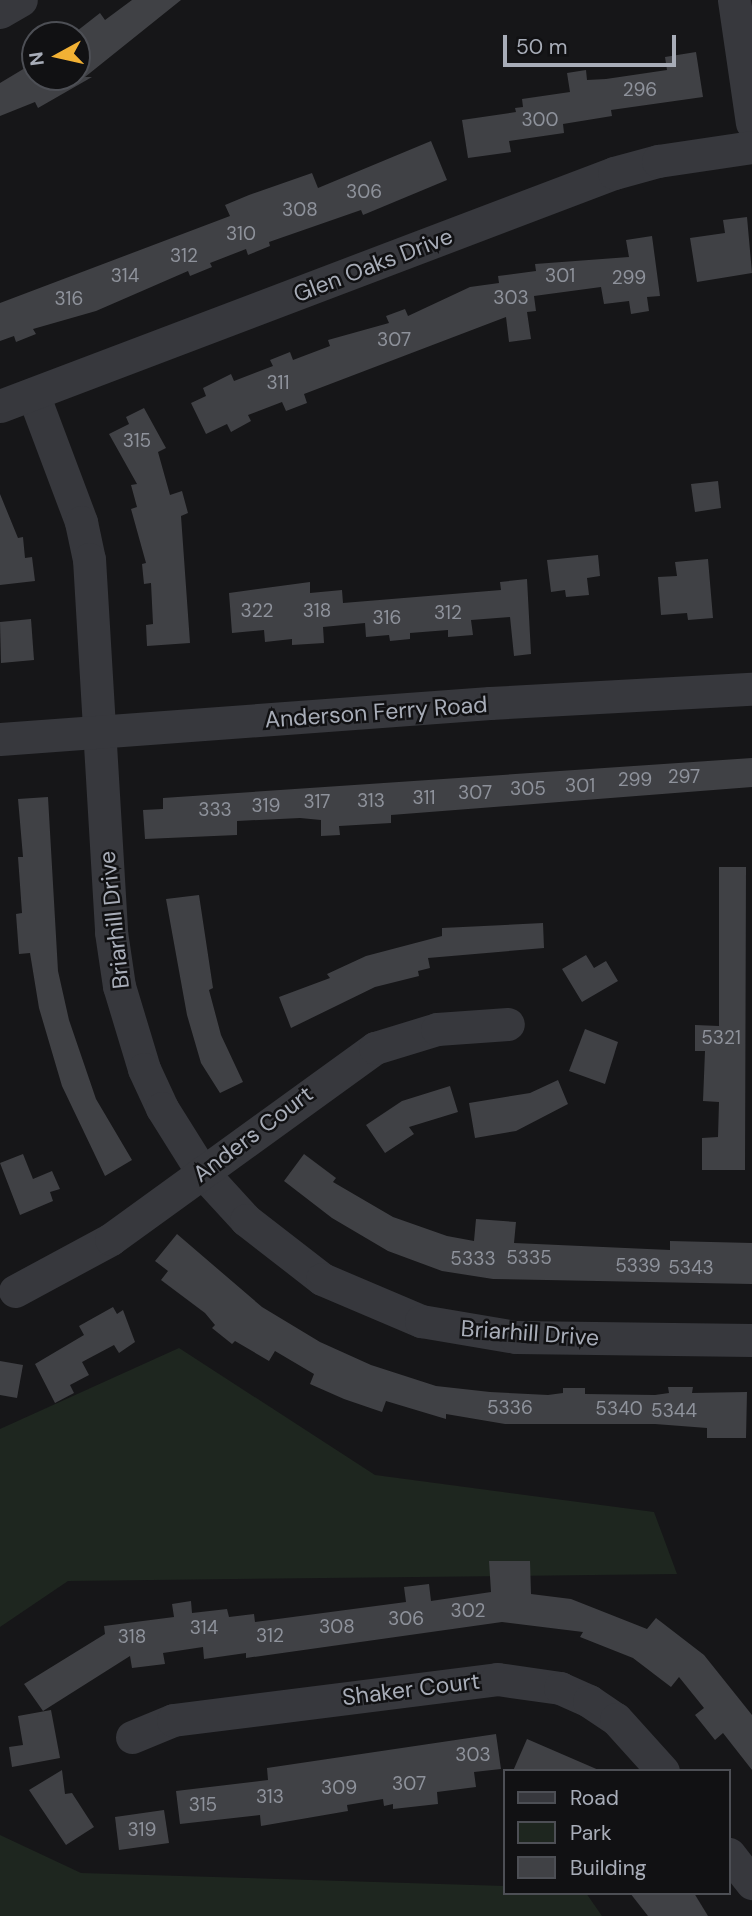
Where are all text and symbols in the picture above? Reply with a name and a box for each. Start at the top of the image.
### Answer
north arrow [21,21,91,91]
scale bar [507,21,680,65]
text: 50 m [516,33,567,61]
text: N [23,50,50,67]
house number: 296 [623,79,657,101]
house number: 300 [521,109,559,131]
house number: 306 [346,181,382,203]
house number: 308 [282,199,318,221]
street label: Glen Oaks Drive [289,222,457,308]
house number: 310 [226,223,256,245]
house number: 312 [170,245,198,267]
house number: 314 [111,265,139,287]
house number: 301 [545,265,575,287]
house number: 299 [612,267,646,289]
house number: 303 [493,287,529,309]
house number: 316 [55,288,83,310]
house number: 307 [377,329,411,351]
house number: 311 [267,372,289,394]
house number: 315 [123,430,151,452]
house number: 322 [240,600,274,622]
house number: 318 [303,600,331,622]
house number: 312 [434,602,462,624]
house number: 316 [373,607,401,629]
street label: Anderson Ferry Road [264,690,488,734]
house number: 297 [668,766,700,788]
house number: 299 [618,769,652,791]
house number: 301 [565,775,595,797]
house number: 305 [510,778,546,800]
house number: 307 [458,782,492,804]
house number: 311 [413,787,435,809]
house number: 313 [357,790,385,812]
house number: 317 [304,791,330,813]
house number: 319 [252,795,280,817]
house number: 333 [198,799,232,821]
street label: Briarhill Drive [93,850,135,990]
house number: 5321 [701,1027,741,1049]
street label: Anders Court [188,1080,318,1188]
house number: 5335 [506,1247,552,1269]
house number: 5333 [450,1248,496,1270]
house number: 5339 [615,1255,661,1277]
house number: 5343 [668,1257,714,1279]
street label: Briarhill Drive [460,1314,600,1352]
house number: 5336 [487,1397,533,1419]
house number: 5340 [595,1398,643,1420]
house number: 5344 [651,1400,697,1422]
house number: 302 [451,1600,485,1622]
house number: 306 [388,1608,424,1630]
house number: 308 [319,1616,355,1638]
house number: 314 [190,1617,218,1639]
house number: 312 [256,1625,284,1647]
house number: 318 [118,1626,146,1648]
street label: Shaker Court [341,1667,481,1711]
house number: 303 [455,1744,491,1766]
legend [504,1769,731,1895]
house number: 307 [392,1773,426,1795]
house number: 309 [321,1777,357,1799]
text: Road [570,1784,619,1812]
house number: 313 [256,1786,284,1808]
house number: 315 [189,1794,217,1816]
house number: 319 [128,1819,156,1841]
text: Park [570,1819,611,1847]
text: Building [570,1854,646,1882]

